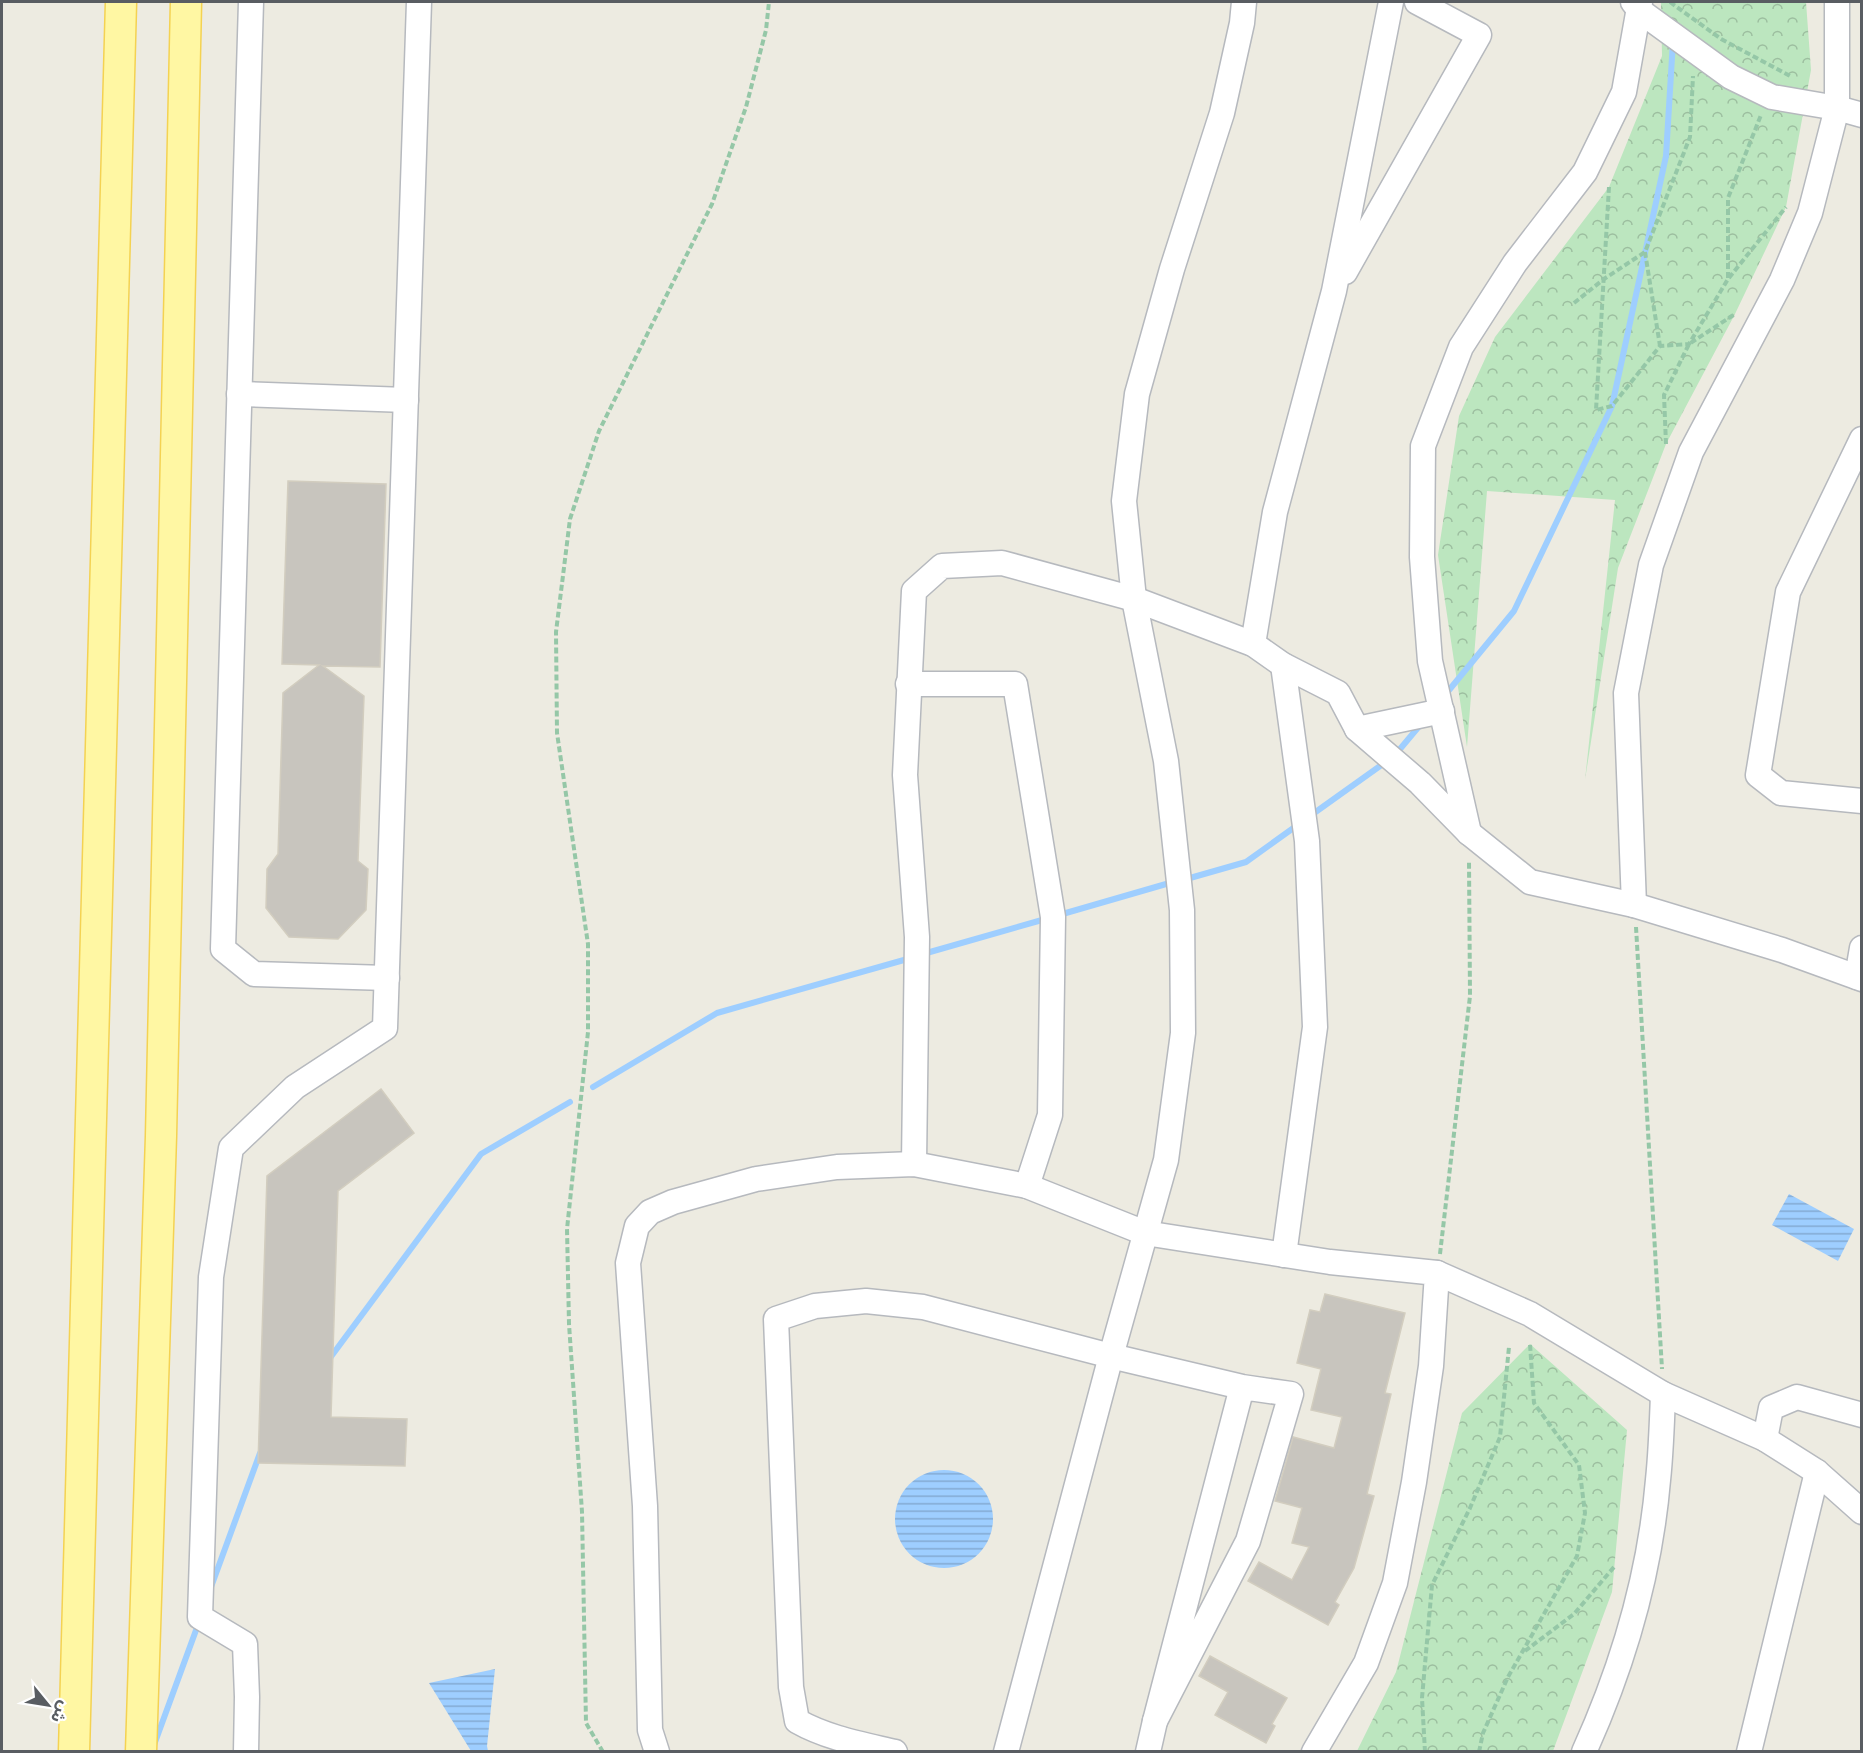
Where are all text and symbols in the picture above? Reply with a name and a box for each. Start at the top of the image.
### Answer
north arrow [18,1675,78,1735]
text: ش [47,1698,75,1727]

